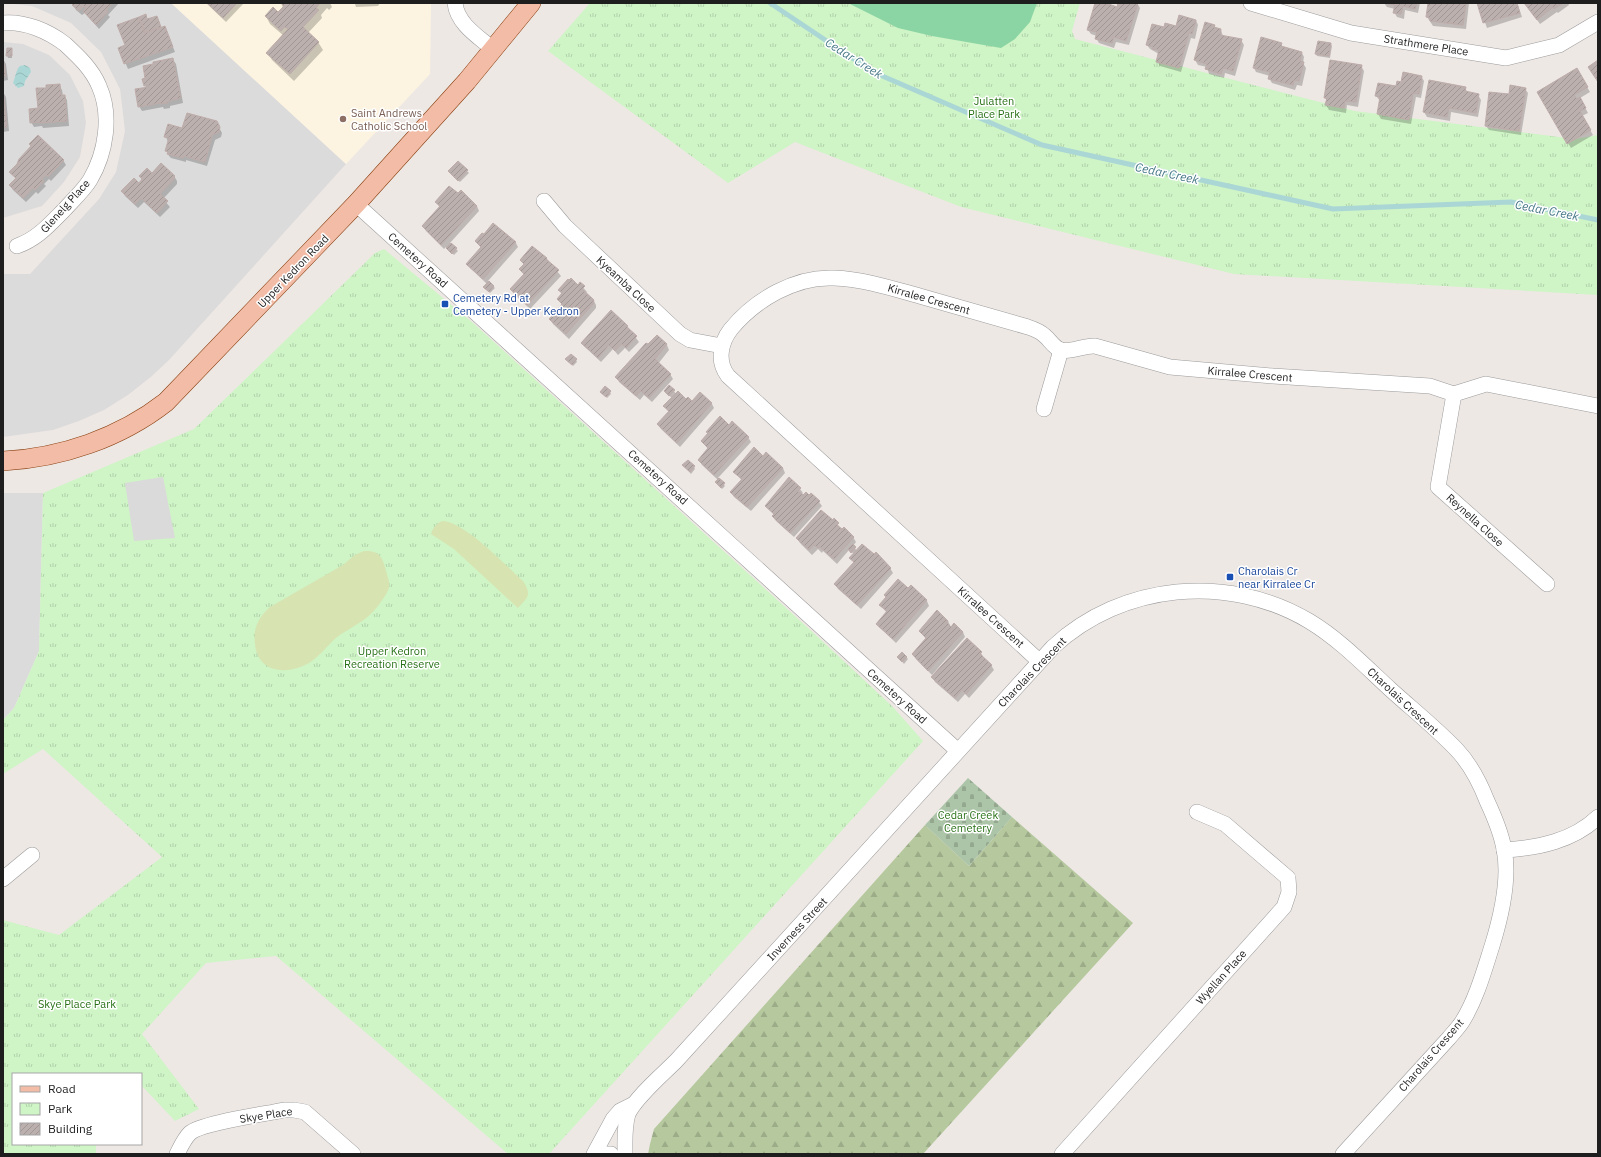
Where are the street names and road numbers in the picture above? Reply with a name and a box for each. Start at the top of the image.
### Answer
street label: Strathmere Place [1383,31,1469,59]
street label: Glenelg Place [37,176,93,236]
street label: Cemetery Road [385,229,451,291]
street label: Upper Kedron Road [255,232,331,310]
street label: Kyeamba Close [593,253,659,315]
street label: Kirralee Crescent [886,281,972,317]
street label: Kirralee Crescent [1207,363,1293,385]
street label: Cemetery Road [625,446,691,508]
street label: Reynella Close [1443,491,1507,549]
street label: Kirralee Crescent [955,583,1027,651]
street label: Charolais Crescent [995,634,1069,710]
street label: Charolais Crescent [1364,664,1442,738]
street label: Cemetery Road [864,665,930,727]
street label: Inverness Street [764,894,830,964]
street label: Wyellan Place [1193,947,1249,1007]
street label: Charolais Crescent [1395,1015,1467,1094]
street label: Skye Place [239,1104,293,1126]

